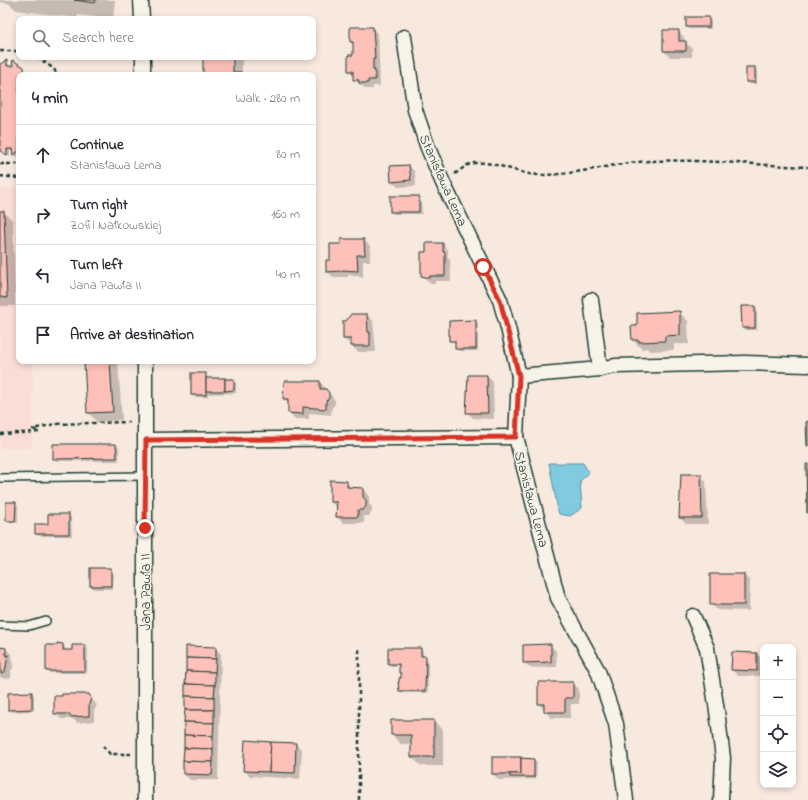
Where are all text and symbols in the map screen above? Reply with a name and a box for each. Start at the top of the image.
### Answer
search box [16,16,316,60]
icon: search [30,27,52,49]
text: Search here [62,27,134,49]
text: 4 min [32,86,68,111]
text: Walk · 280 m [235,89,300,108]
street label: Stanisława Lema [413,131,472,230]
text: Continue [70,134,124,156]
icon: ahead [32,144,54,166]
text: 80 m [276,145,300,164]
text: Stanisława Lema [70,156,162,175]
text: Turn right [70,194,128,216]
icon: right [32,204,54,226]
text: 160 m [271,205,300,224]
text: Zofii Nałkowskiej [70,216,161,235]
text: Turn left [70,254,123,276]
route start [474,258,492,276]
icon: left [32,264,54,286]
text: 40 m [276,265,300,284]
text: Jana Pawła II [70,276,141,295]
icon: arrive [32,324,54,346]
text: Arrive at destination [70,324,194,346]
street label: Stanisława Lema [508,449,553,550]
route end [136,519,154,537]
street label: Jana Pawła II [136,554,157,630]
map controls [760,644,796,788]
button: + [760,644,796,680]
button: − [760,680,796,716]
button: locate [760,716,796,752]
button: layers [760,752,796,788]

